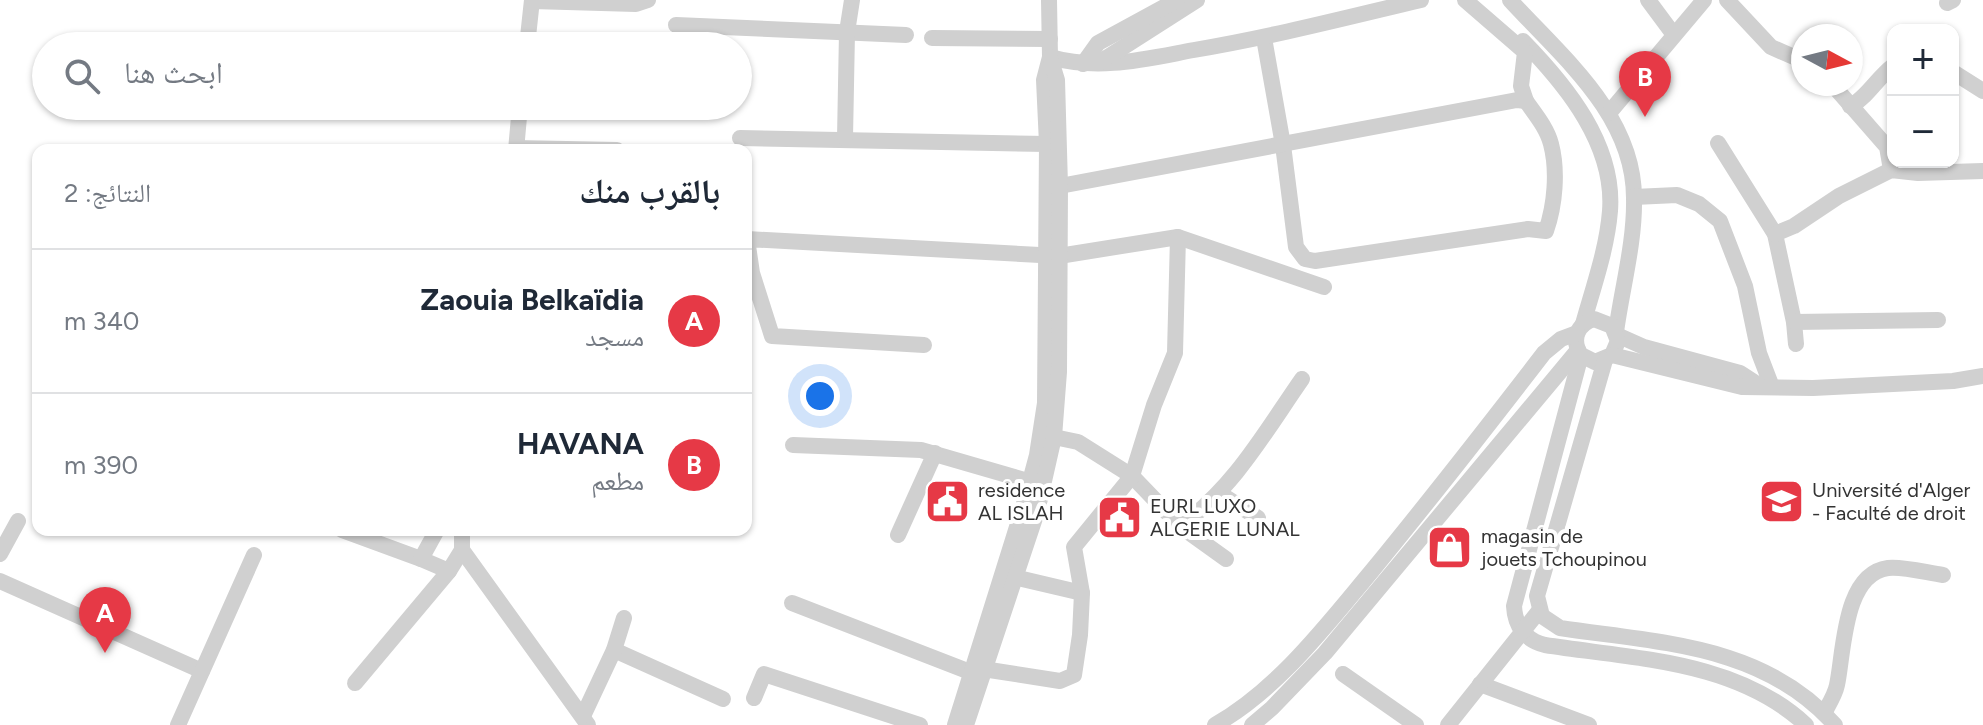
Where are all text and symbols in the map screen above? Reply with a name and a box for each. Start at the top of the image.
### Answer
north arrow [1791,24,1863,96]
map controls [1887,24,1959,168]
button: + [1887,24,1959,96]
search box [32,32,752,120]
pin: B [1619,51,1671,117]
icon: search [60,54,104,98]
text: ابحث هنا [124,54,223,91]
button: − [1887,96,1959,168]
text: بالقرب منك [579,171,720,212]
text: النتائج: 2 [64,177,151,209]
text: Zaouia Belkaïdia [420,281,644,318]
text: 340 m [64,305,140,337]
text: A [685,305,703,337]
text: مسجد [585,321,644,353]
your location [800,376,840,416]
text: HAVANA [517,425,644,462]
text: 390 m [64,449,138,481]
text: B [686,449,702,481]
text: مطعم [591,465,644,497]
public building icon: residence AL ISLAH [923,477,971,525]
school or university icon: Université d'Alger - Faculté de droit [1757,477,1805,525]
place label: residence AL ISLAH [978,478,1065,525]
place label: Université d'Alger - Faculté de droit [1812,478,1970,525]
public building icon: EURL LUXO ALGERIE LUNAL [1095,493,1143,541]
place label: EURL LUXO ALGERIE LUNAL [1150,494,1300,541]
shop icon: magasin de jouets Tchoupinou [1426,523,1474,571]
place label: magasin de jouets Tchoupinou [1479,524,1647,571]
pin: A [79,587,131,653]

